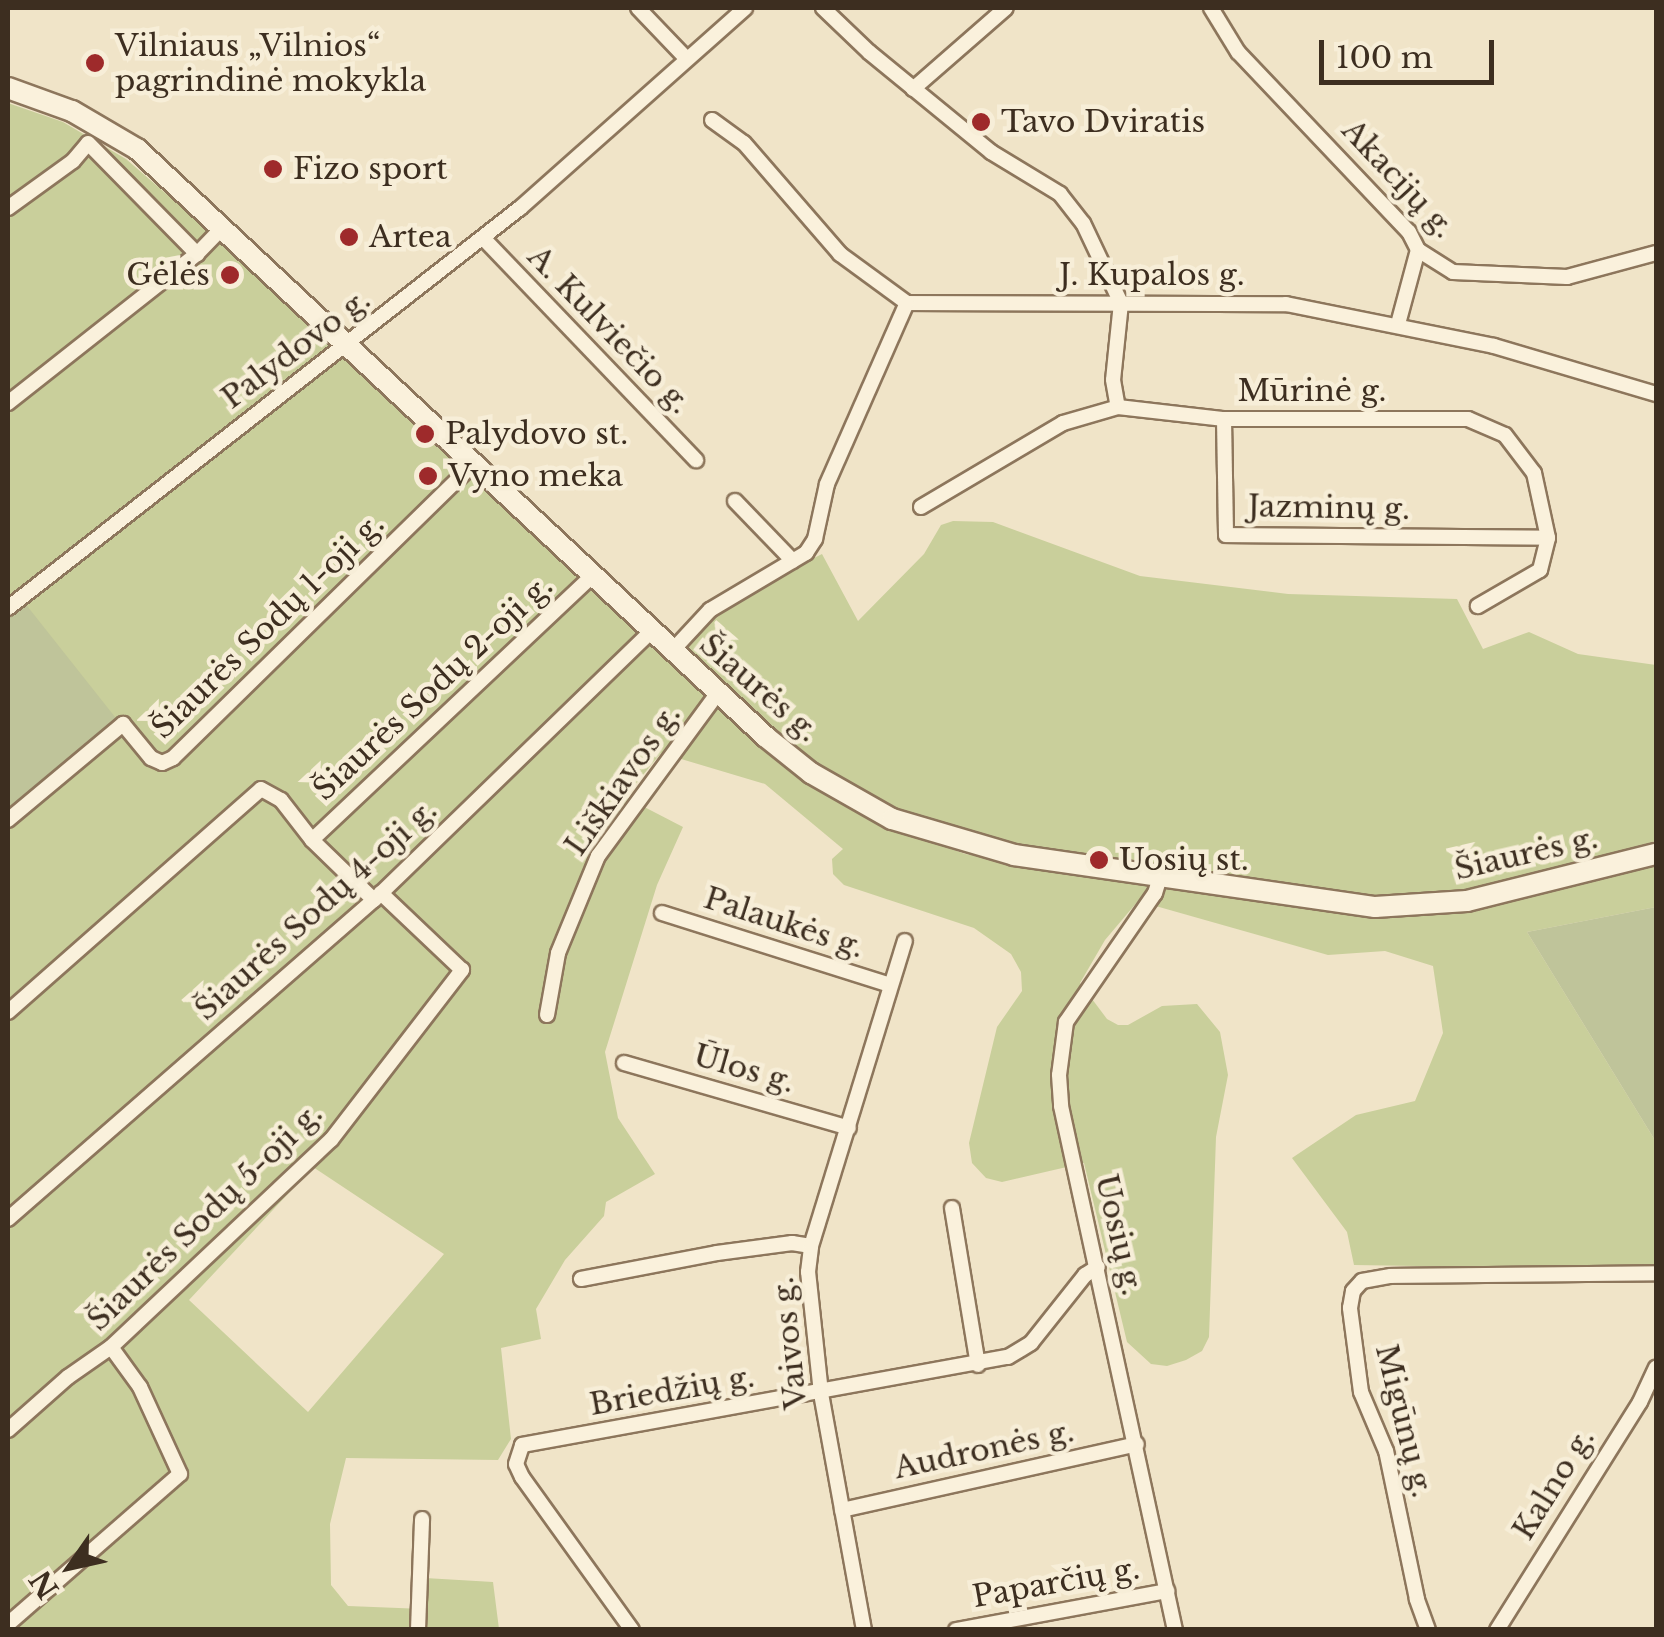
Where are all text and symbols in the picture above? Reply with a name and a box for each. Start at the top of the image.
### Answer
scale bar [1324,20,1499,82]
place label: Vilniaus „Vilnios“ pagrindinė mokykla [115,28,426,98]
text: 100 m [1336,39,1433,76]
marker: Vilniaus „Vilnios“ pagrindinė mokykla [84,52,106,74]
place label: Tavo Dviratis [1001,104,1205,140]
marker: Tavo Dviratis [970,111,992,133]
street label: Akacijų g. [1334,112,1462,246]
place label: Fizo sport [293,151,448,187]
marker: Fizo sport [262,158,284,180]
place label: Artea [369,219,452,255]
marker: Artea [338,226,360,248]
street label: A. Kulviečio g. [520,239,698,421]
place label: Gėlės [126,257,210,293]
street label: J. Kupalos g. [1059,257,1245,293]
marker: Gėlės [219,264,241,286]
street label: Palydovo g. [215,282,377,416]
street label: Mūrinė g. [1237,373,1387,409]
place label: Palydovo st. [445,416,628,452]
marker: Palydovo st. [414,423,436,445]
place label: Vyno meka [448,458,623,494]
marker: Vyno meka [417,465,439,487]
street label: Jazminų g. [1248,489,1410,527]
street label: Šiaurės Sodų 1-oji g. [145,506,391,746]
street label: Šiaurės Sodų 2-oji g. [306,568,560,808]
street label: Šiaurės g. [692,627,826,749]
street label: Liškiavos g. [558,698,688,862]
street label: Šiaurės Sodų 4-oji g. [188,792,444,1028]
street label: Šiaurės g. [1451,820,1601,888]
place label: Uosių st. [1119,842,1249,878]
marker: Uosių st. [1088,849,1110,871]
street label: Palaukės g. [699,880,869,966]
street label: Ūlos g. [689,1037,799,1101]
street label: Šiaurės Sodų 5-oji g. [80,1096,330,1338]
street label: Uosių g. [1088,1171,1150,1299]
street label: Vaivos g. [765,1275,815,1411]
street label: Migūnų g. [1368,1341,1440,1501]
street label: Briedžių g. [587,1359,757,1423]
street label: Audronės g. [891,1413,1077,1487]
street label: Kalno g. [1506,1422,1602,1546]
north arrow [20,1517,120,1617]
street label: Paparčių g. [970,1551,1142,1615]
text: N [23,1563,67,1605]

